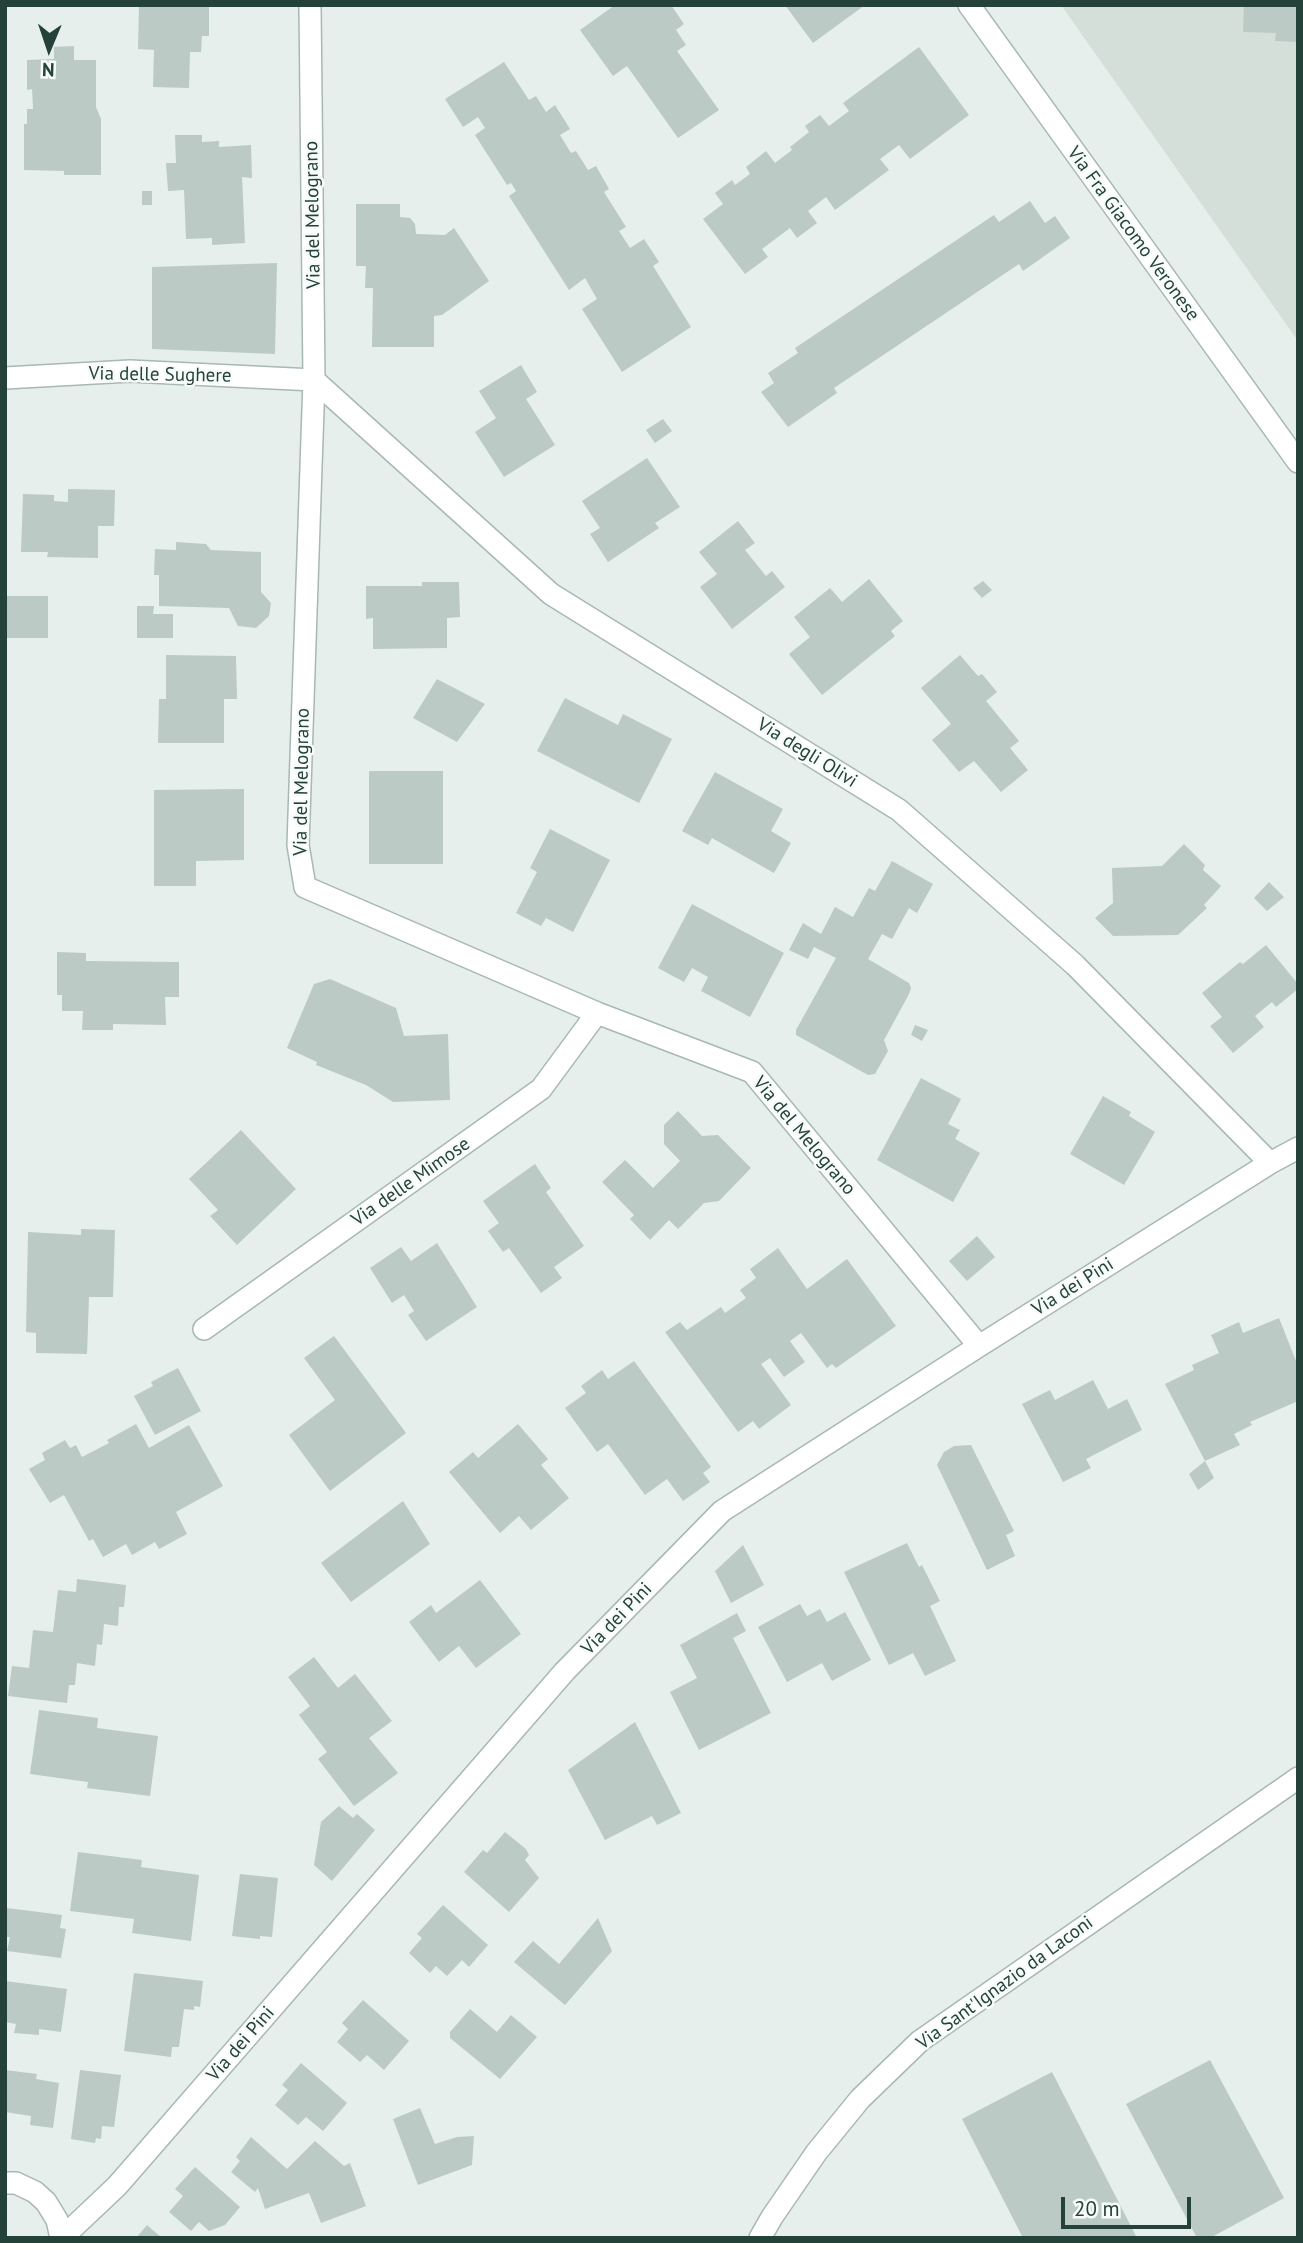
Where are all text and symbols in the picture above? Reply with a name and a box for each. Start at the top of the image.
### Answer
north arrow [14,14,84,84]
text: N [42,58,55,82]
street label: Via del Melograno [300,141,326,289]
street label: Via Fra Giacomo Veronese [1062,142,1204,326]
street label: Via delle Sughere [88,362,232,388]
street label: Via del Melograno [289,708,315,856]
street label: Via degli Olivi [753,713,861,793]
street label: Via del Melograno [748,1072,860,1200]
street label: Via delle Mimose [347,1133,475,1231]
street label: Via dei Pini [1028,1253,1118,1321]
street label: Via dei Pini [577,1578,657,1660]
street label: Via Sant'Ignazio da Laconi [912,1911,1098,2055]
street label: Via dei Pini [202,2002,280,2086]
scale bar [1065,2184,1194,2228]
text: 20 m [1074,2195,1120,2222]

